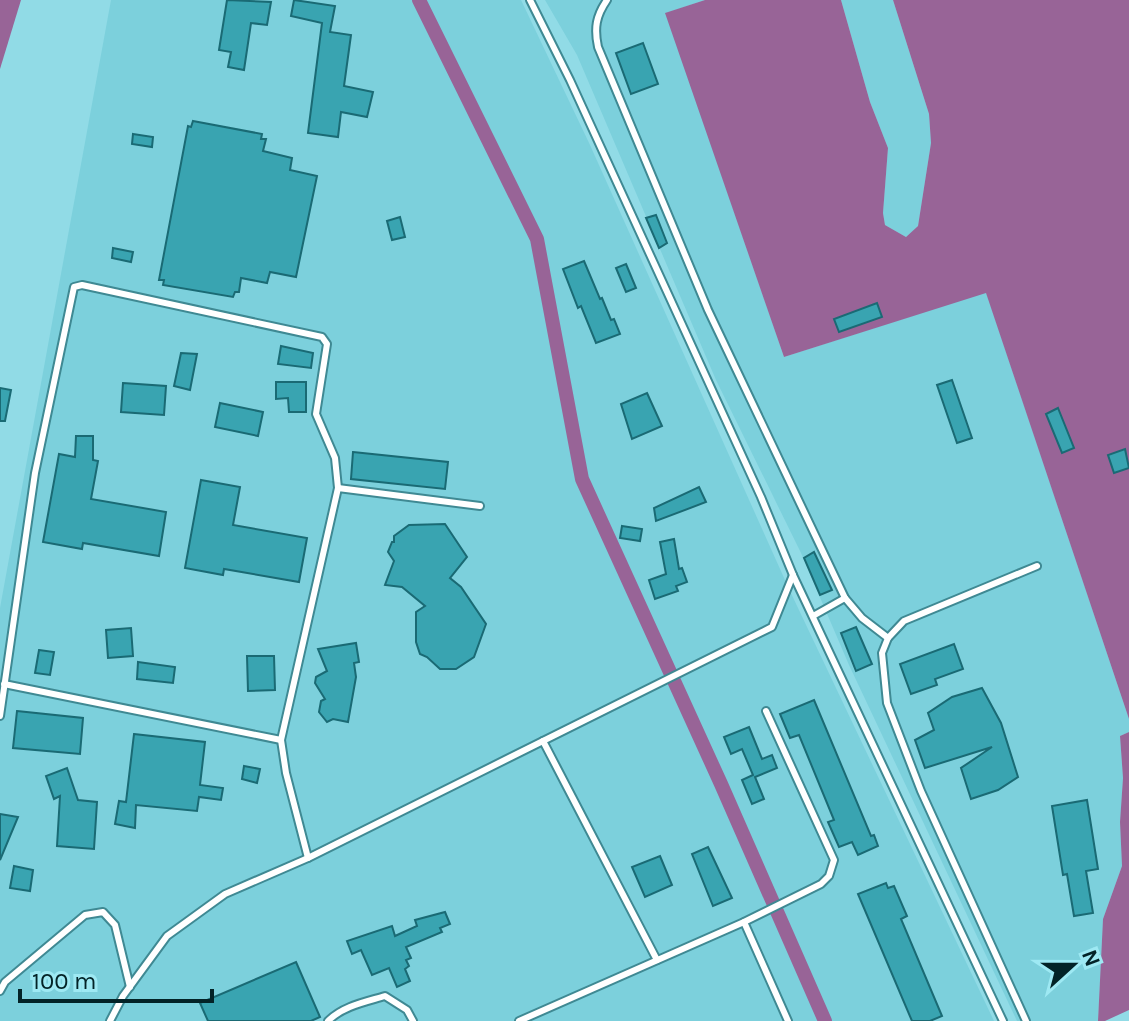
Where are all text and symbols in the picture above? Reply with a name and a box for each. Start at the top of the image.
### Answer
north arrow [1033,925,1113,1005]
text: N [1076,946,1106,970]
scale bar [20,953,212,1003]
text: 100 m [32,967,97,995]

